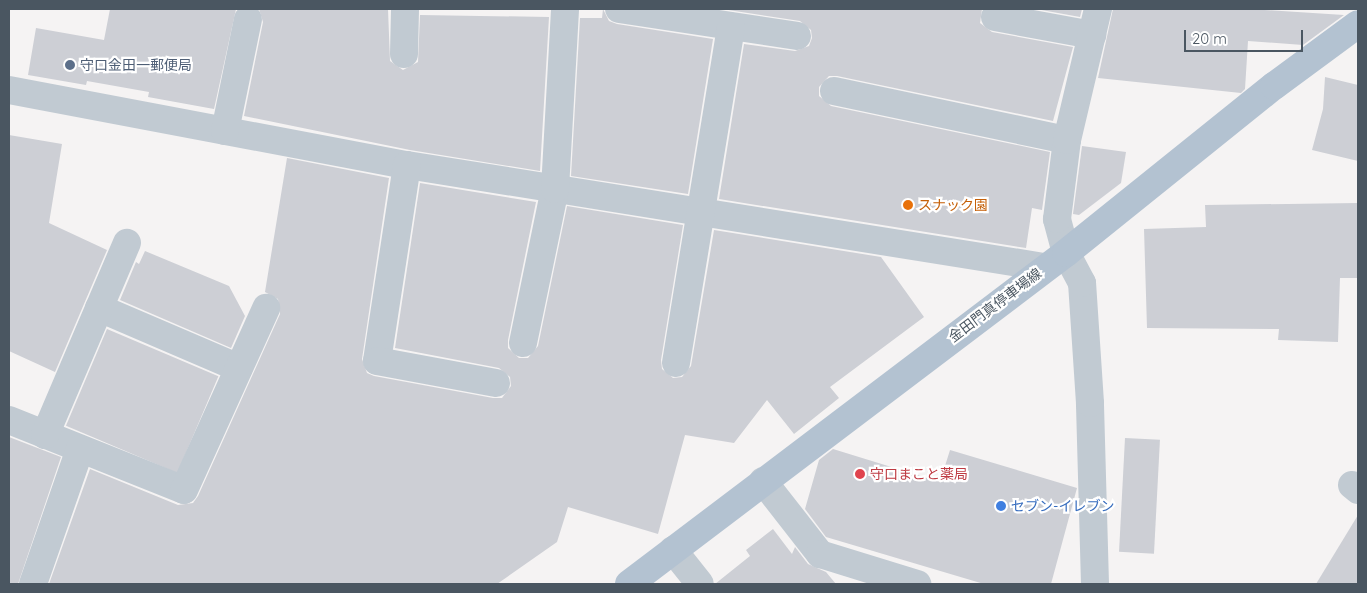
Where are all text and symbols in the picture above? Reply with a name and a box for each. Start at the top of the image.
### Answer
scale bar [1187,20,1306,52]
text: 20 m [1192,29,1227,48]
place label: 守口金田一郵便局 [80,57,192,73]
marker: 守口金田一郵便局 [64,59,76,71]
place label: スナック園 [918,197,988,213]
marker: スナック園 [902,199,914,211]
street label: 金田門真停車場線 [945,265,1045,345]
place label: 守口まこと薬局 [870,466,968,482]
marker: 守口まこと薬局 [854,468,866,480]
place label: セブン-イレブン [1011,498,1114,514]
marker: セブン-イレブン [995,500,1007,512]

